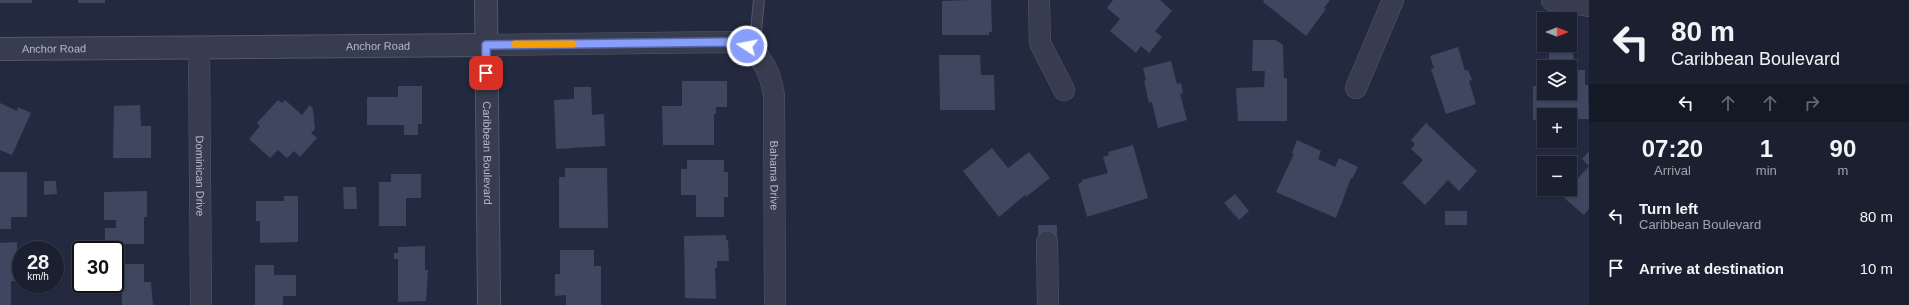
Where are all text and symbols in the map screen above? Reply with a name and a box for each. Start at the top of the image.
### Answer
north arrow [1537,12,1577,52]
map controls [1537,12,1577,196]
icon: left [1605,16,1657,68]
text: 80 m [1671,16,1735,47]
position arrow [726,25,768,67]
street label: Anchor Road [346,40,410,52]
street label: Anchor Road [22,42,86,55]
text: Caribbean Boulevard [1671,49,1840,69]
pin [469,56,503,90]
button: layers [1537,60,1577,100]
icon: arrive [475,62,497,84]
icon: left [1675,92,1697,114]
icon: ahead [1717,92,1739,114]
icon: ahead [1759,92,1781,114]
icon: right [1801,92,1823,114]
street label: Caribbean Boulevard [481,101,494,205]
button: + [1537,108,1577,148]
text: 07:20 [1642,135,1703,162]
text: 1 [1760,135,1773,162]
text: 90 [1830,135,1856,162]
street label: Dominican Drive [194,136,206,216]
street label: Bahama Drive [768,140,781,210]
button: − [1537,156,1577,196]
text: Arrival [1654,163,1691,178]
text: min [1756,163,1777,178]
text: m [1837,163,1848,178]
text: Turn left [1639,200,1698,217]
icon: left [1605,205,1627,227]
text: 80 m [1860,208,1893,225]
text: Caribbean Boulevard [1639,217,1761,232]
speed limit sign: 30 [72,241,124,293]
text: 28 [27,251,49,273]
icon: arrive [1605,257,1627,279]
text: Arrive at destination [1639,260,1784,277]
text: 10 m [1860,260,1893,277]
text: km/h [27,271,49,282]

